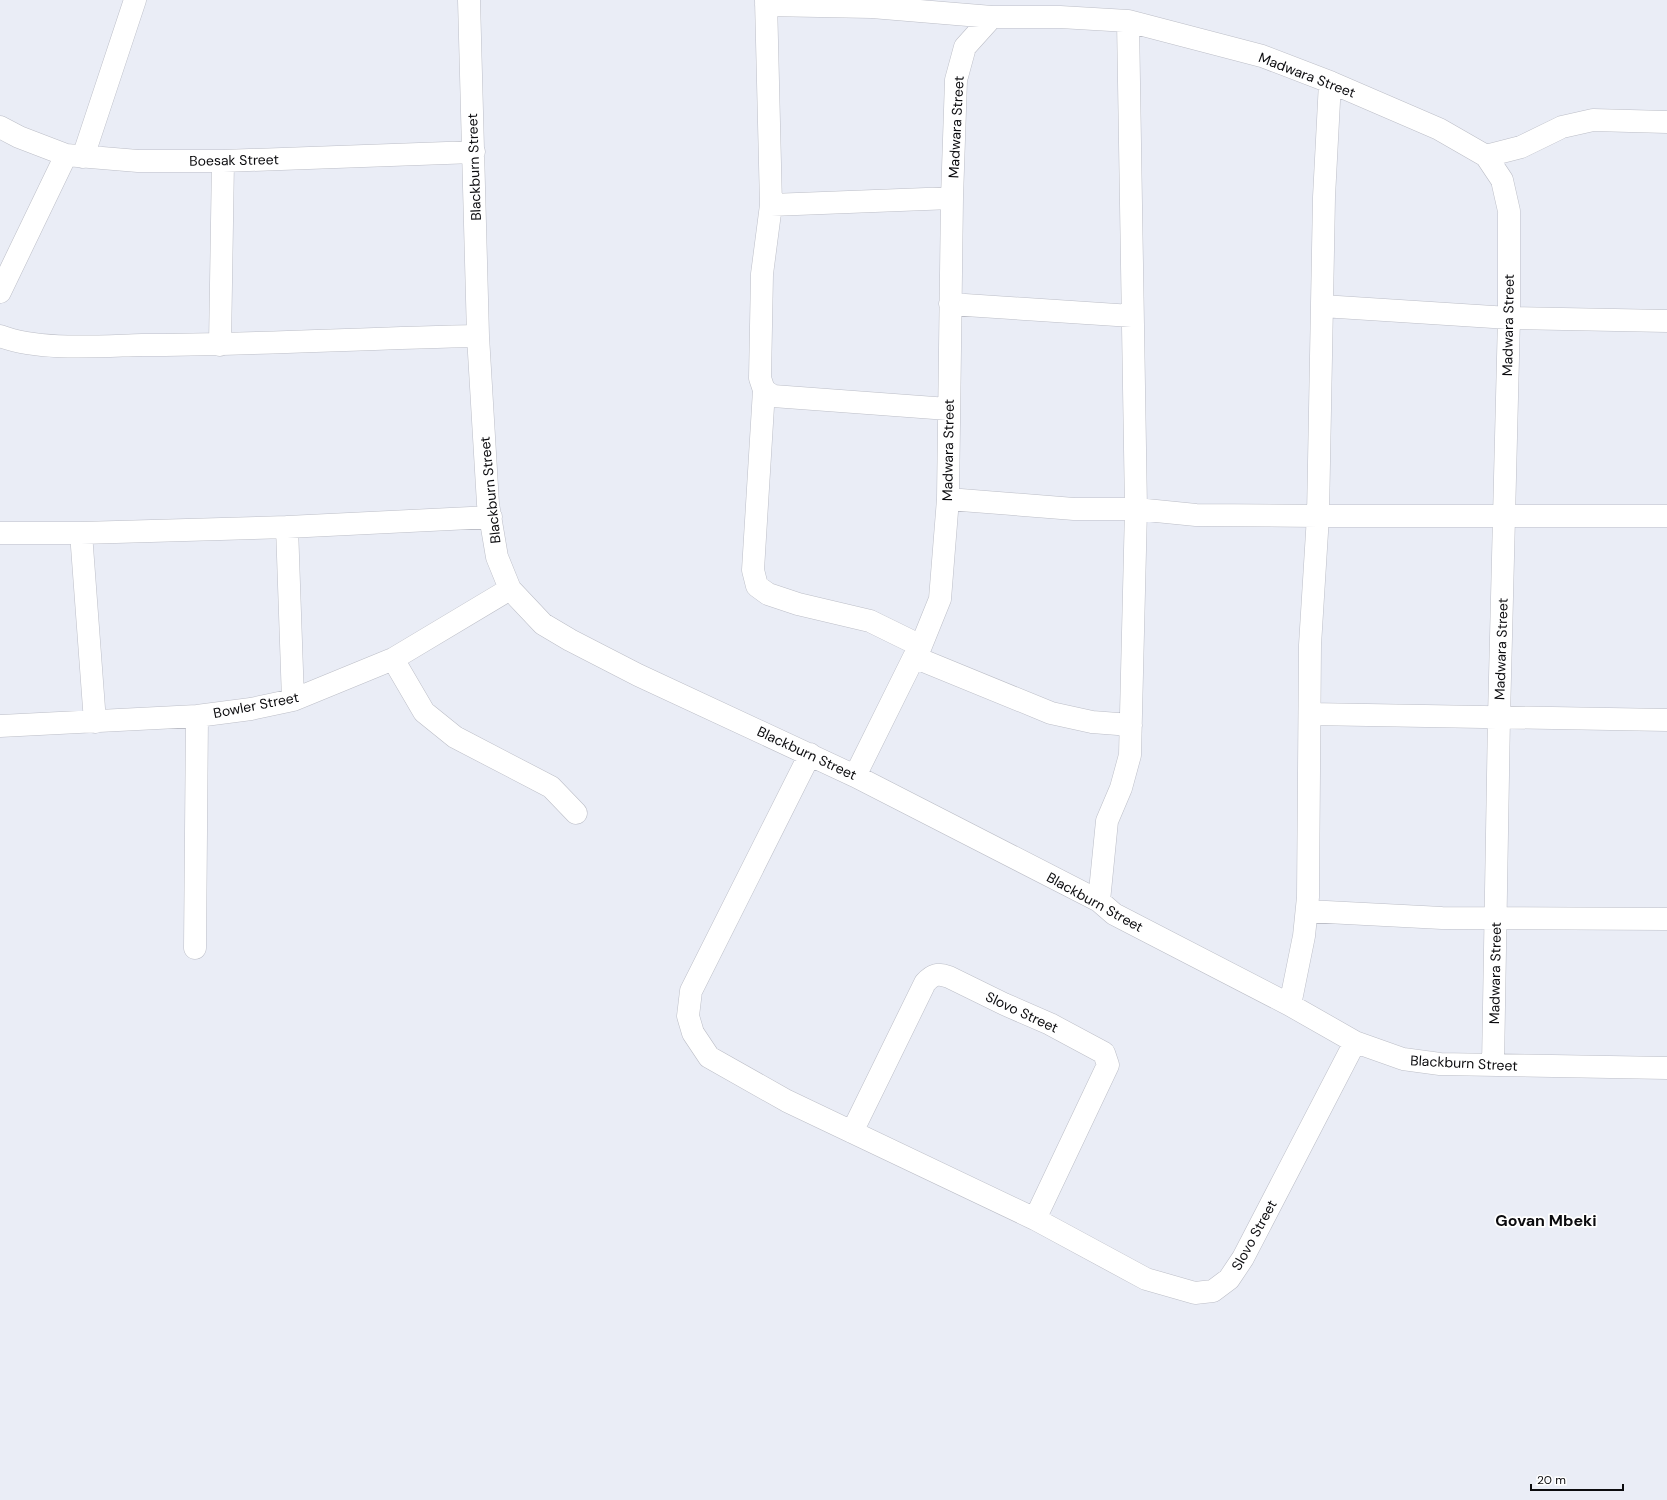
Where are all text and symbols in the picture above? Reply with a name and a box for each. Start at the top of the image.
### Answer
street label: Madwara Street [1256,48,1358,102]
street label: Madwara Street [944,75,968,179]
street label: Blackburn Street [463,113,485,221]
street label: Boesak Street [189,150,279,170]
street label: Madwara Street [1498,274,1518,376]
street label: Madwara Street [938,399,958,501]
street label: Blackburn Street [475,436,505,544]
street label: Madwara Street [1490,598,1512,700]
street label: Bowler Street [212,688,300,722]
street label: Blackburn Street [754,722,860,784]
street label: Blackburn Street [1044,868,1146,936]
street label: Madwara Street [1485,922,1505,1024]
street label: Slovo Street [983,987,1061,1037]
street label: Blackburn Street [1410,1051,1518,1075]
street label: Slovo Street [1227,1197,1281,1273]
district label: Govan Mbeki [1495,1210,1597,1231]
scale bar [1531,1466,1623,1492]
text: 20 m [1537,1472,1566,1488]

